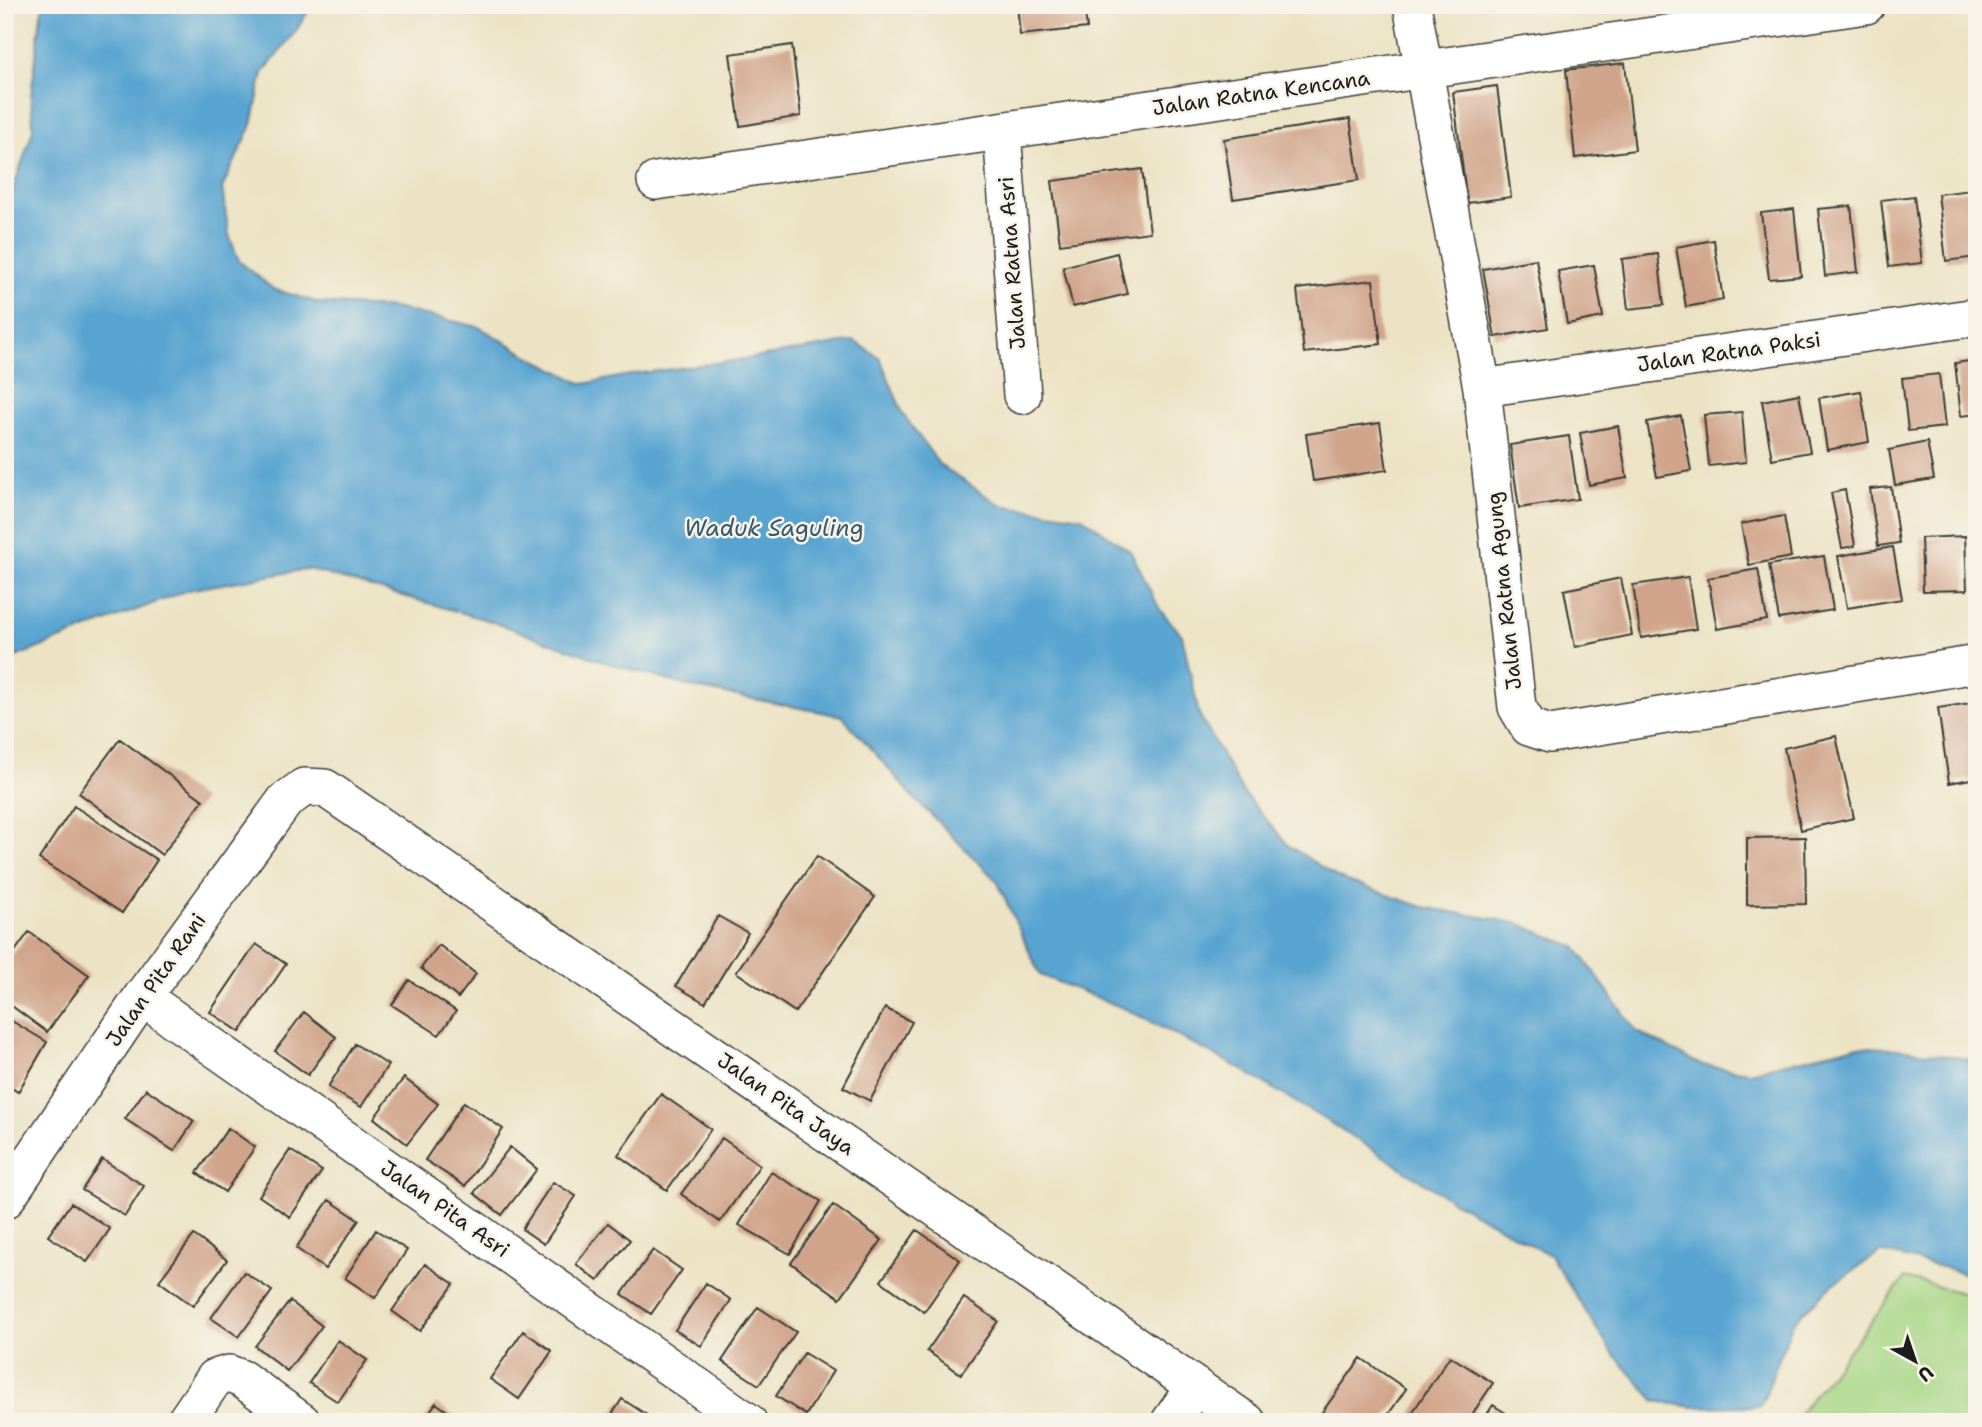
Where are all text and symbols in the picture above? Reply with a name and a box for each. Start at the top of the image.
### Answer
street label: Jalan Ratna Kencana [1150,64,1372,122]
street label: Jalan Ratna Asri [992,175,1032,351]
street label: Jalan Ratna Paksi [1635,325,1823,379]
street label: Jalan Ratna Agung [1480,491,1528,691]
water label: Waduk Saguling [684,513,864,543]
street label: Jalan Pita Rani [99,908,213,1052]
street label: Jalan Pita Jaya [712,1046,860,1162]
street label: Jalan Pita Asri [375,1154,515,1264]
north arrow [1881,1326,1951,1396]
text: U [1913,1360,1939,1387]

